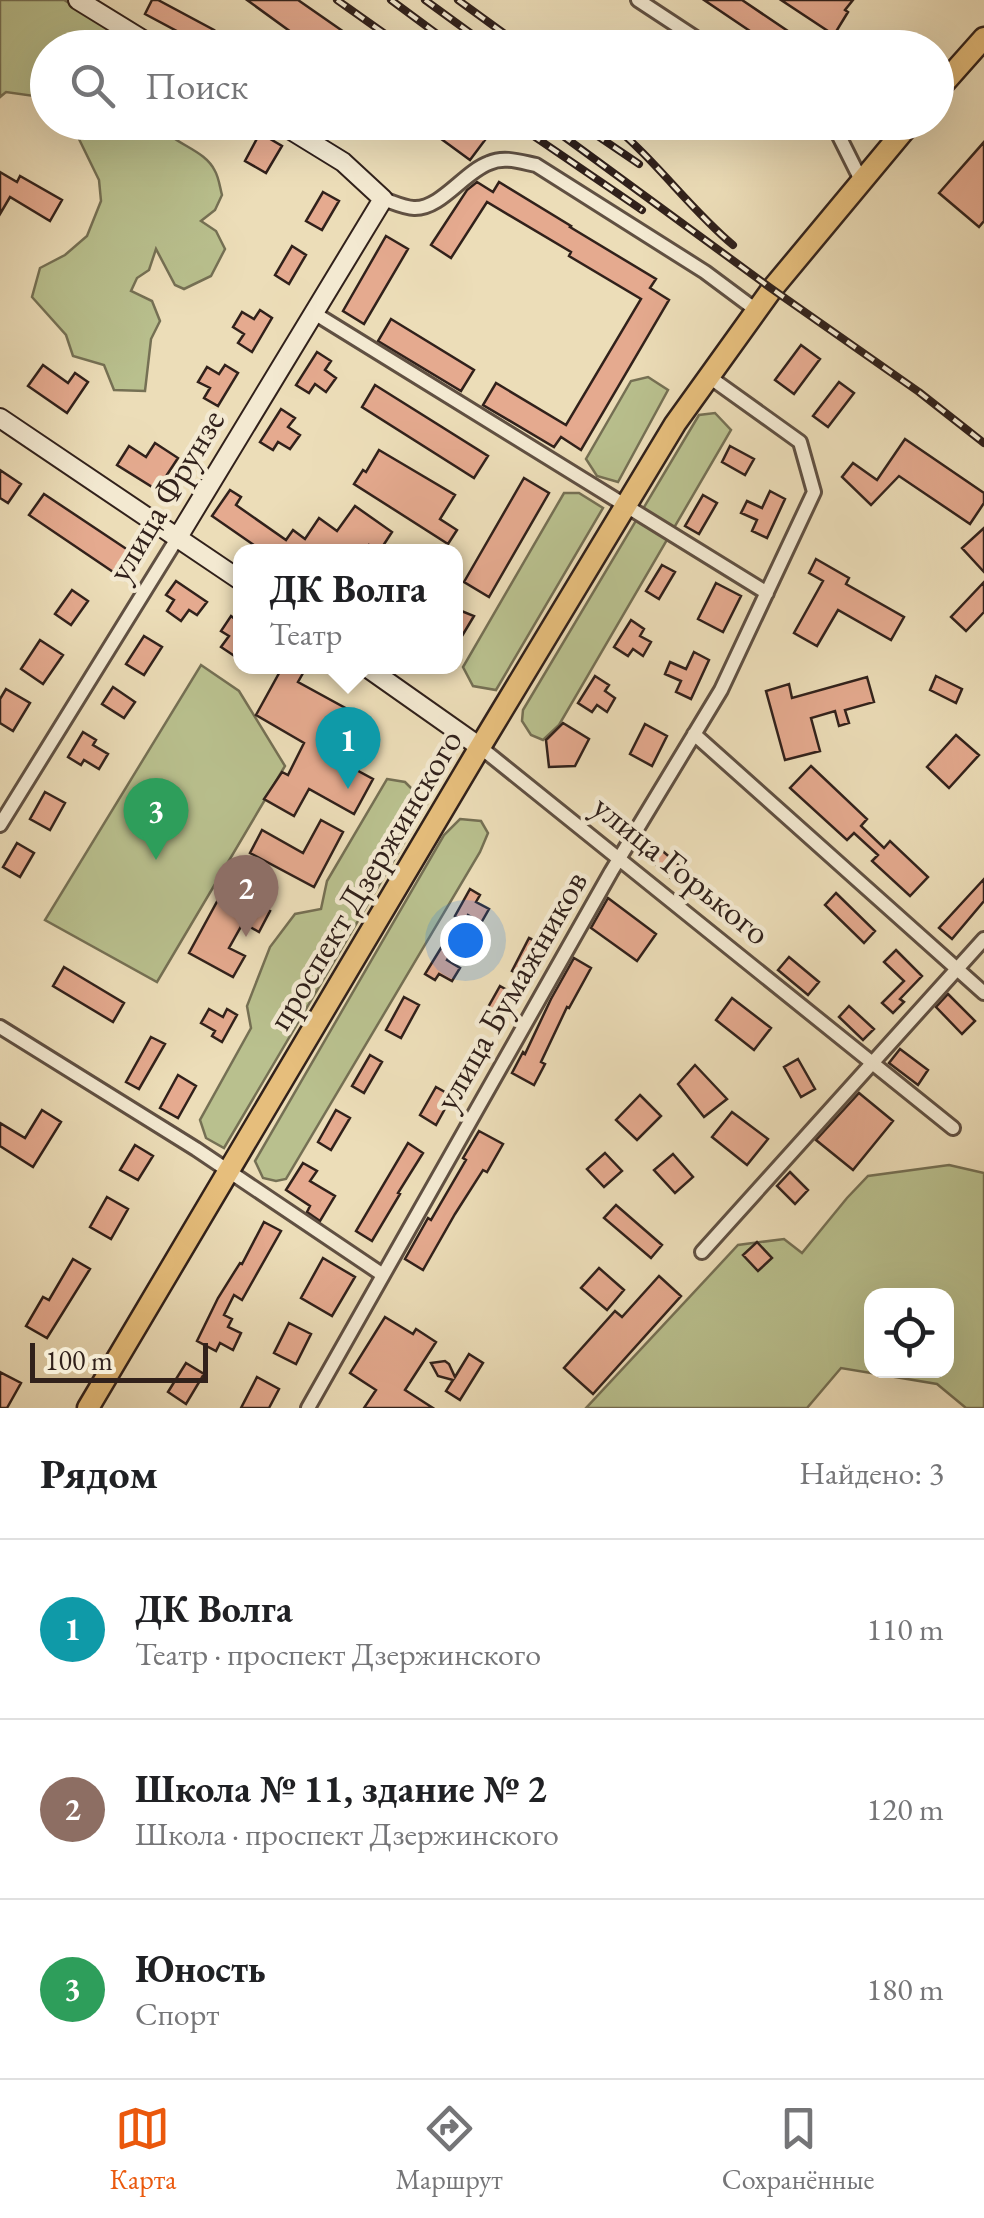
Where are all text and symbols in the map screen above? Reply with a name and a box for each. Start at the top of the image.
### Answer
search box [30,30,954,140]
icon: search [65,58,120,113]
text: Поиск [145,61,248,110]
street label: улица Фрунзе [96,401,235,590]
popup [233,544,463,674]
text: ДК Волга [269,564,427,613]
text: Театр [269,613,342,655]
pin: 1 [316,706,380,789]
street label: проспект Дзержинского [256,720,473,1038]
pin: 3 [124,778,188,860]
street label: улица Горького [583,784,780,955]
pin: 2 [214,854,278,937]
street label: улица Бумажников [423,862,598,1118]
your location [440,915,491,966]
map controls [864,1288,954,1378]
button: locate [864,1288,954,1378]
scale bar [30,1338,208,1382]
text: 100 m [45,1342,113,1378]
text: Рядом [40,1446,158,1501]
text: Найдено: 3 [799,1452,944,1494]
text: ДК Волга [135,1584,293,1633]
text: 1 [64,1608,81,1650]
text: 110 m [867,1608,944,1650]
text: Театр · проспект Дзержинского [135,1633,541,1675]
text: Школа № 11, здание № 2 [135,1764,547,1813]
text: 2 [64,1788,81,1830]
text: 120 m [867,1788,944,1830]
text: Школа · проспект Дзержинского [135,1813,559,1855]
text: Юность [135,1944,266,1993]
text: 3 [64,1968,81,2010]
text: 180 m [867,1968,944,2010]
text: Спорт [135,1993,219,2035]
tab: Карта [110,2101,176,2197]
tab: Маршрут [395,2101,503,2197]
tab: Сохранённые [722,2101,874,2197]

